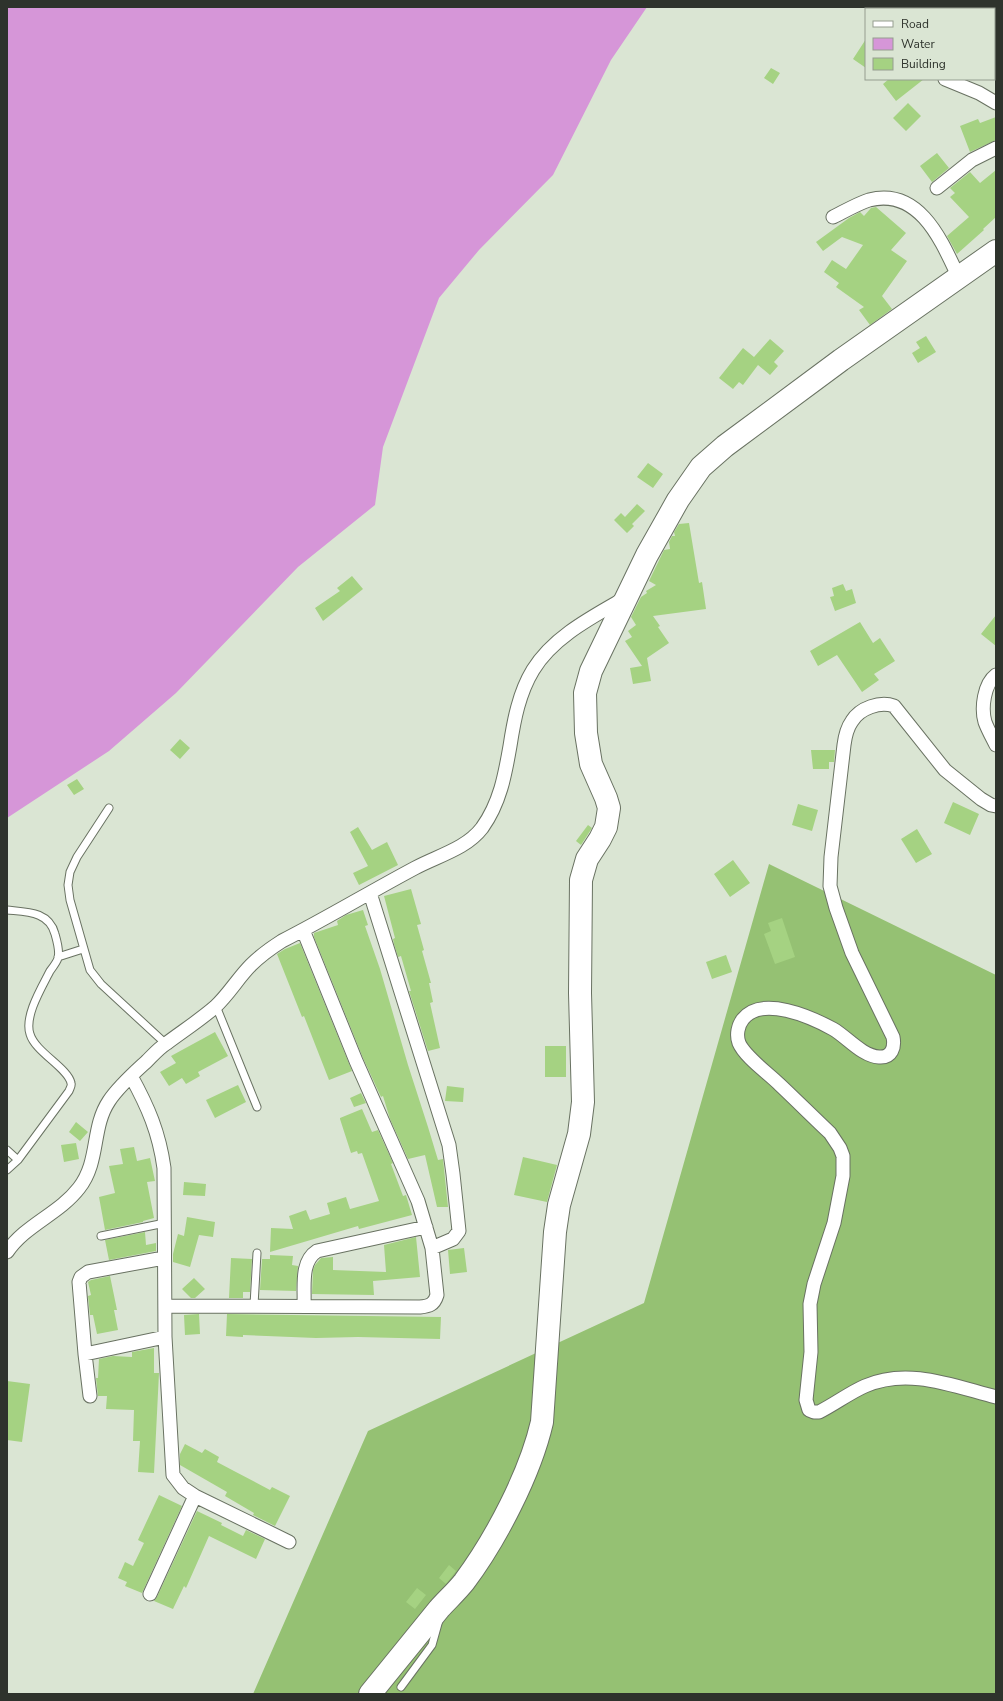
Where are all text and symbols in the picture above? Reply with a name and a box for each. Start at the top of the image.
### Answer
legend [865,8,995,80]
text: Road [901,16,929,32]
text: Water [901,36,935,52]
text: Building [901,56,946,72]

